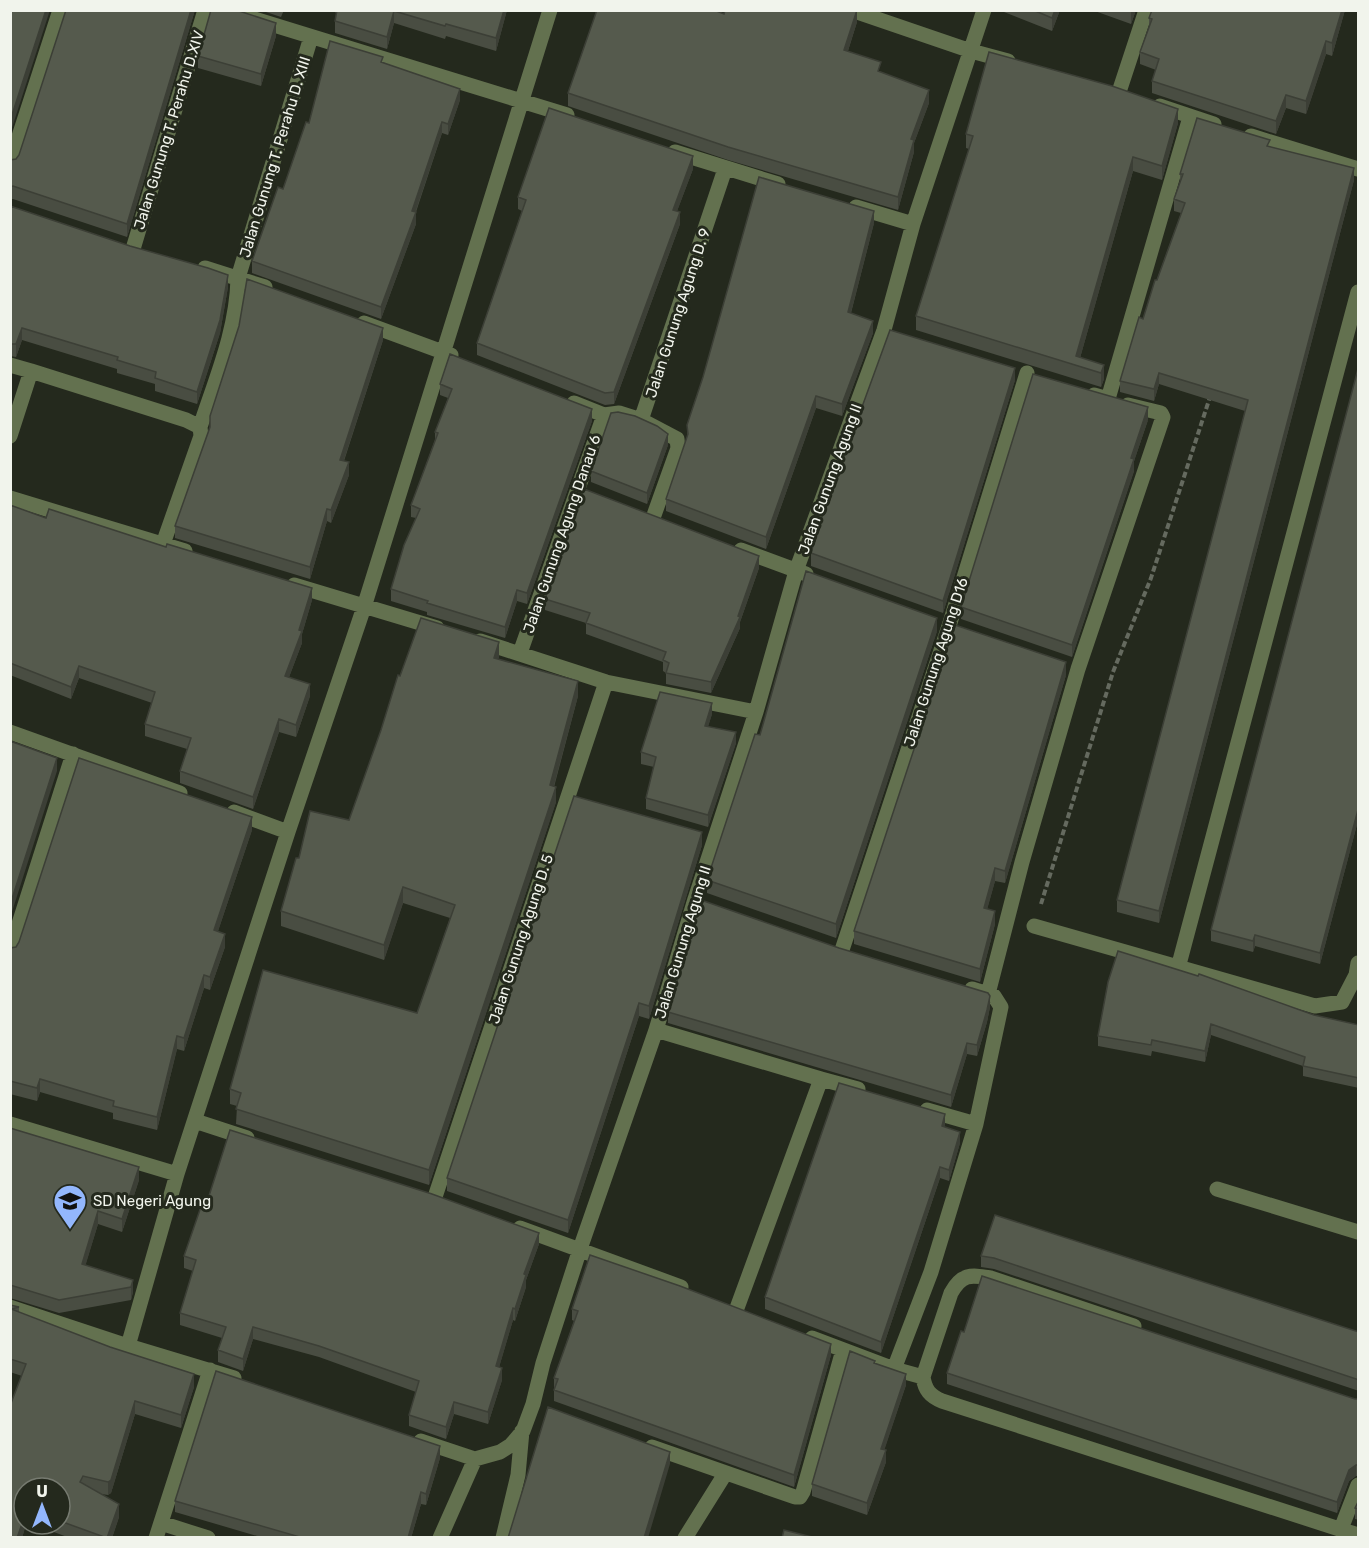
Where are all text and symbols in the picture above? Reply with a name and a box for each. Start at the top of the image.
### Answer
street label: Jalan Gunung T. Perahu D.XIV [130,28,208,232]
street label: Jalan Gunung T. Perahu D. XIII [236,54,314,260]
street label: Jalan Gunung Agung D. 9 [642,226,714,400]
street label: Jalan Gunung Agung II [794,401,866,557]
street label: Jalan Gunung Agung Danau 6 [520,432,604,636]
street label: Jalan Gunung Agung D16 [900,575,972,749]
street label: Jalan Gunung Agung D. 5 [485,852,557,1026]
street label: Jalan Gunung Agung II [651,863,715,1021]
school or university icon: SD Negeri Agung [52,1183,88,1230]
place label: SD Negeri Agung [93,1192,211,1210]
north arrow [12,1476,72,1536]
text: U [36,1482,48,1501]

